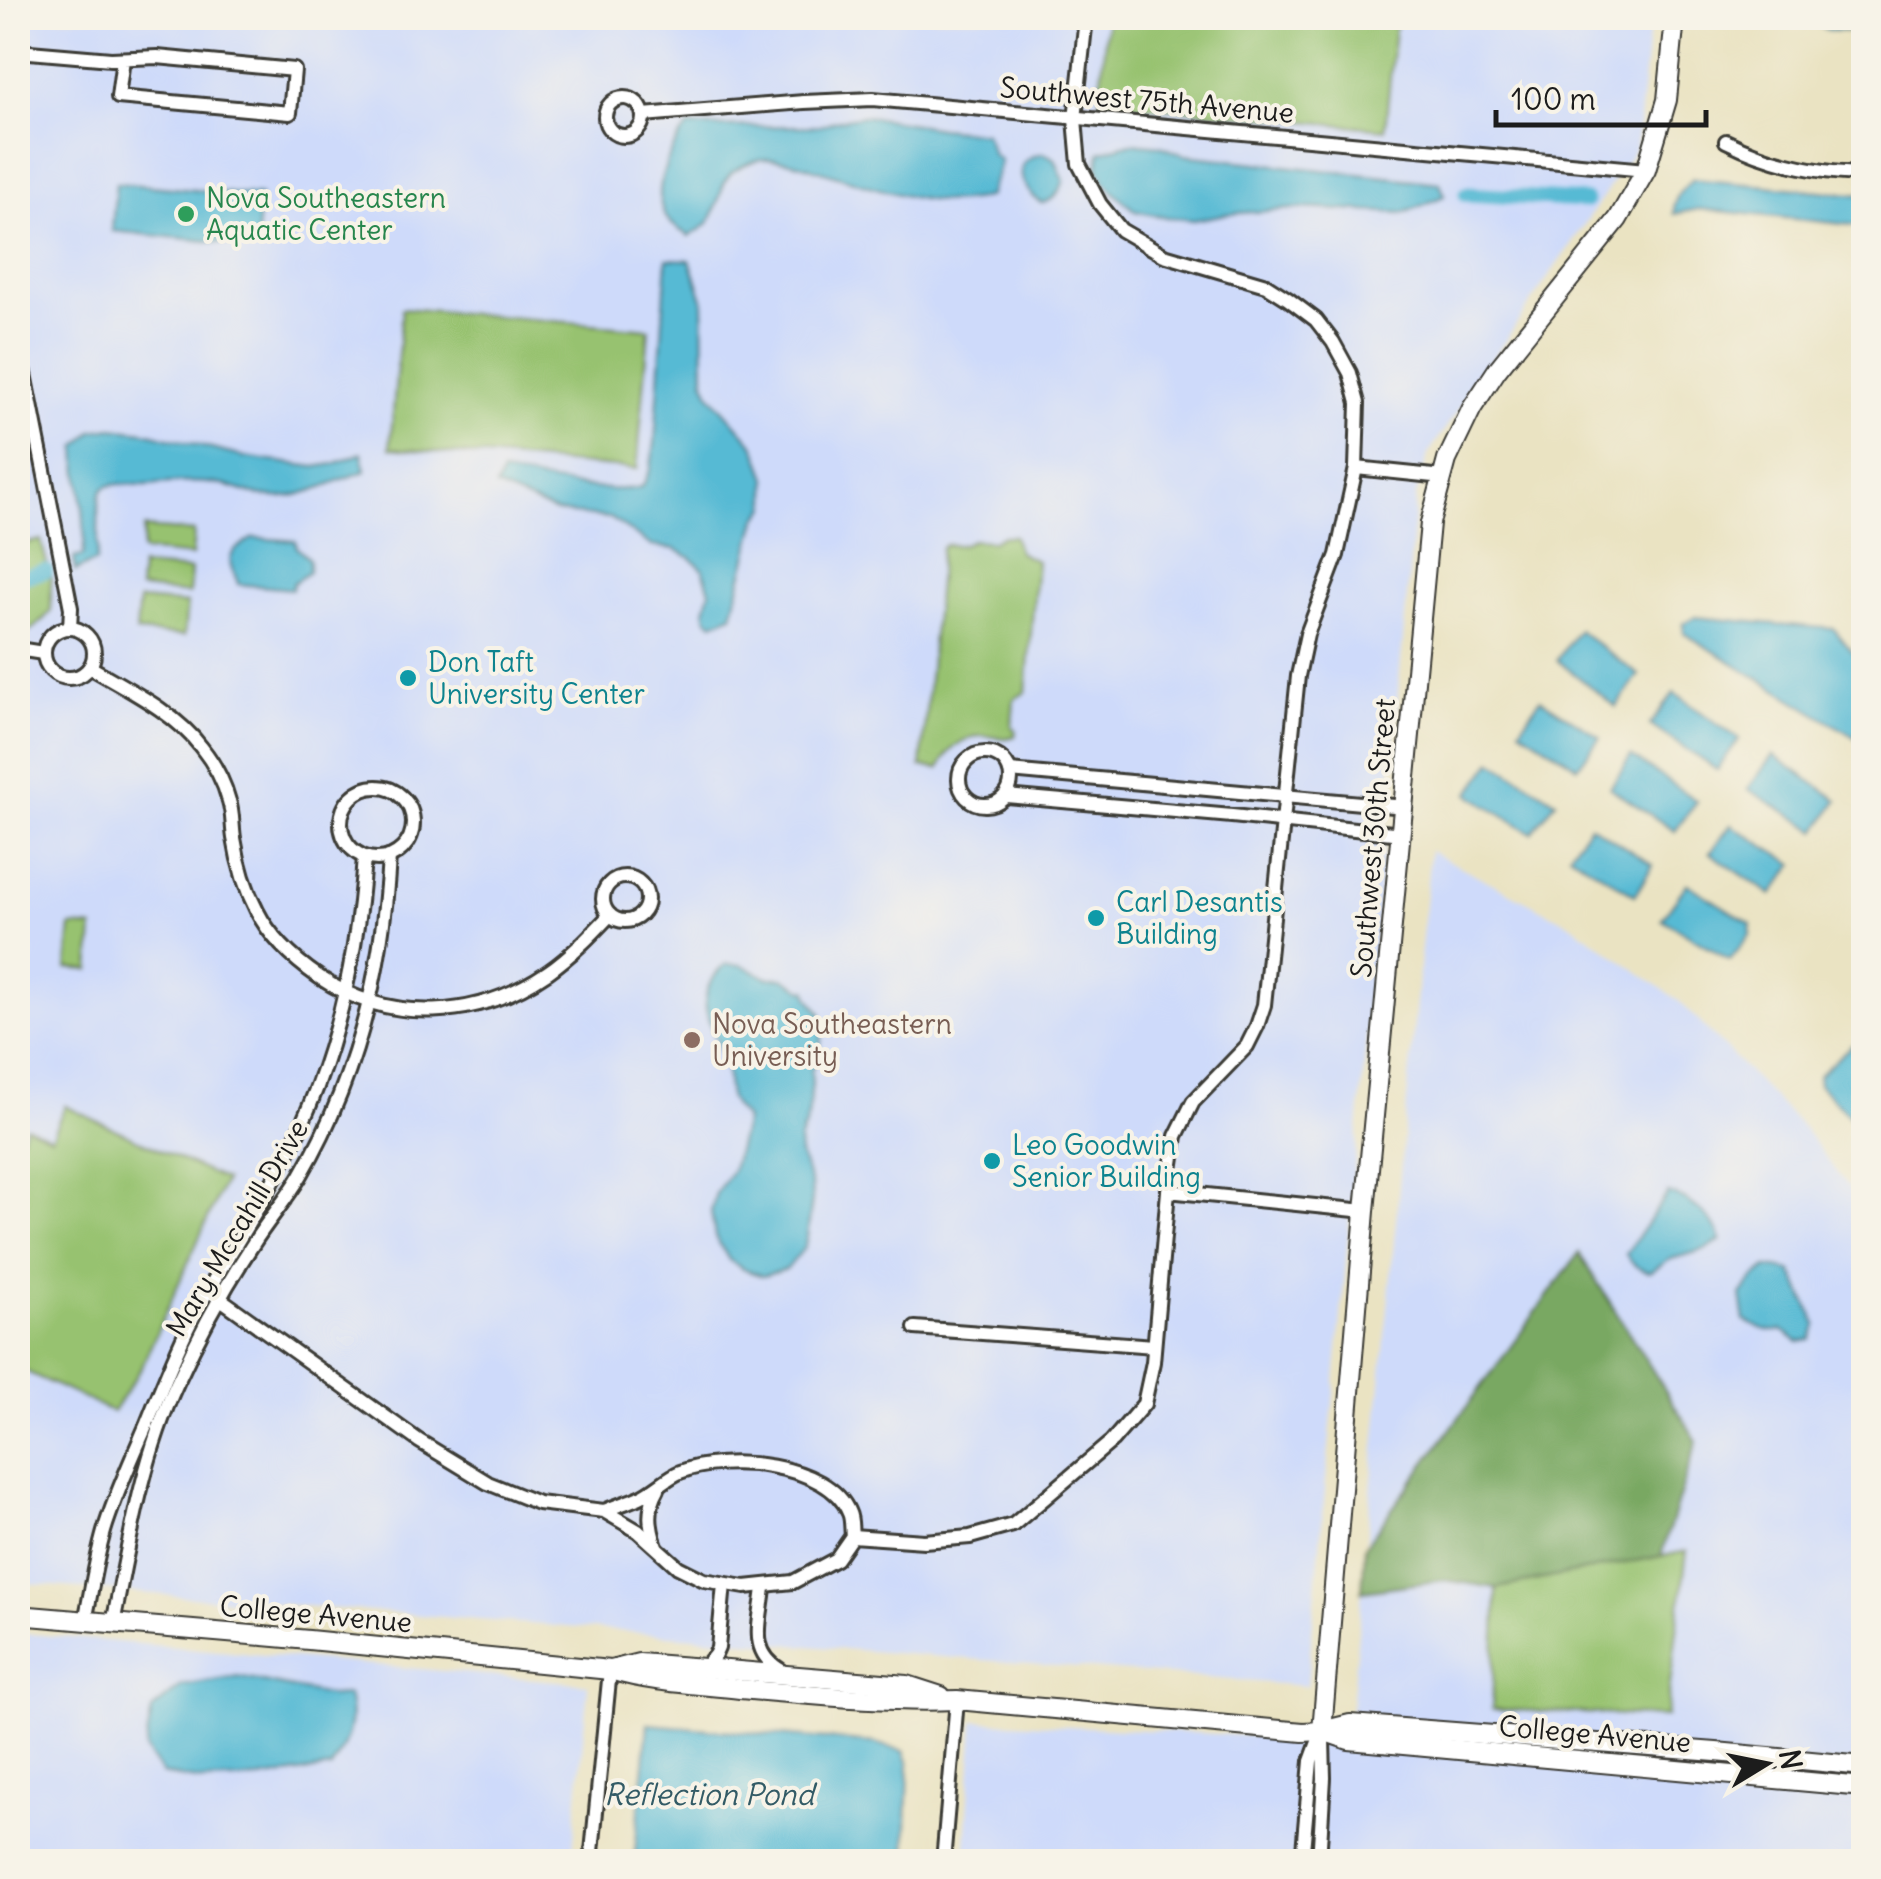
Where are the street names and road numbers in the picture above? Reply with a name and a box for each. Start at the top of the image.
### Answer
street label: Southwest 75th Avenue [999,69,1295,131]
street label: Southwest 30th Street [1343,697,1403,979]
street label: Mary Mccahill Drive [158,1113,316,1343]
street label: College Avenue [218,1588,414,1640]
street label: College Avenue [1497,1708,1693,1760]

